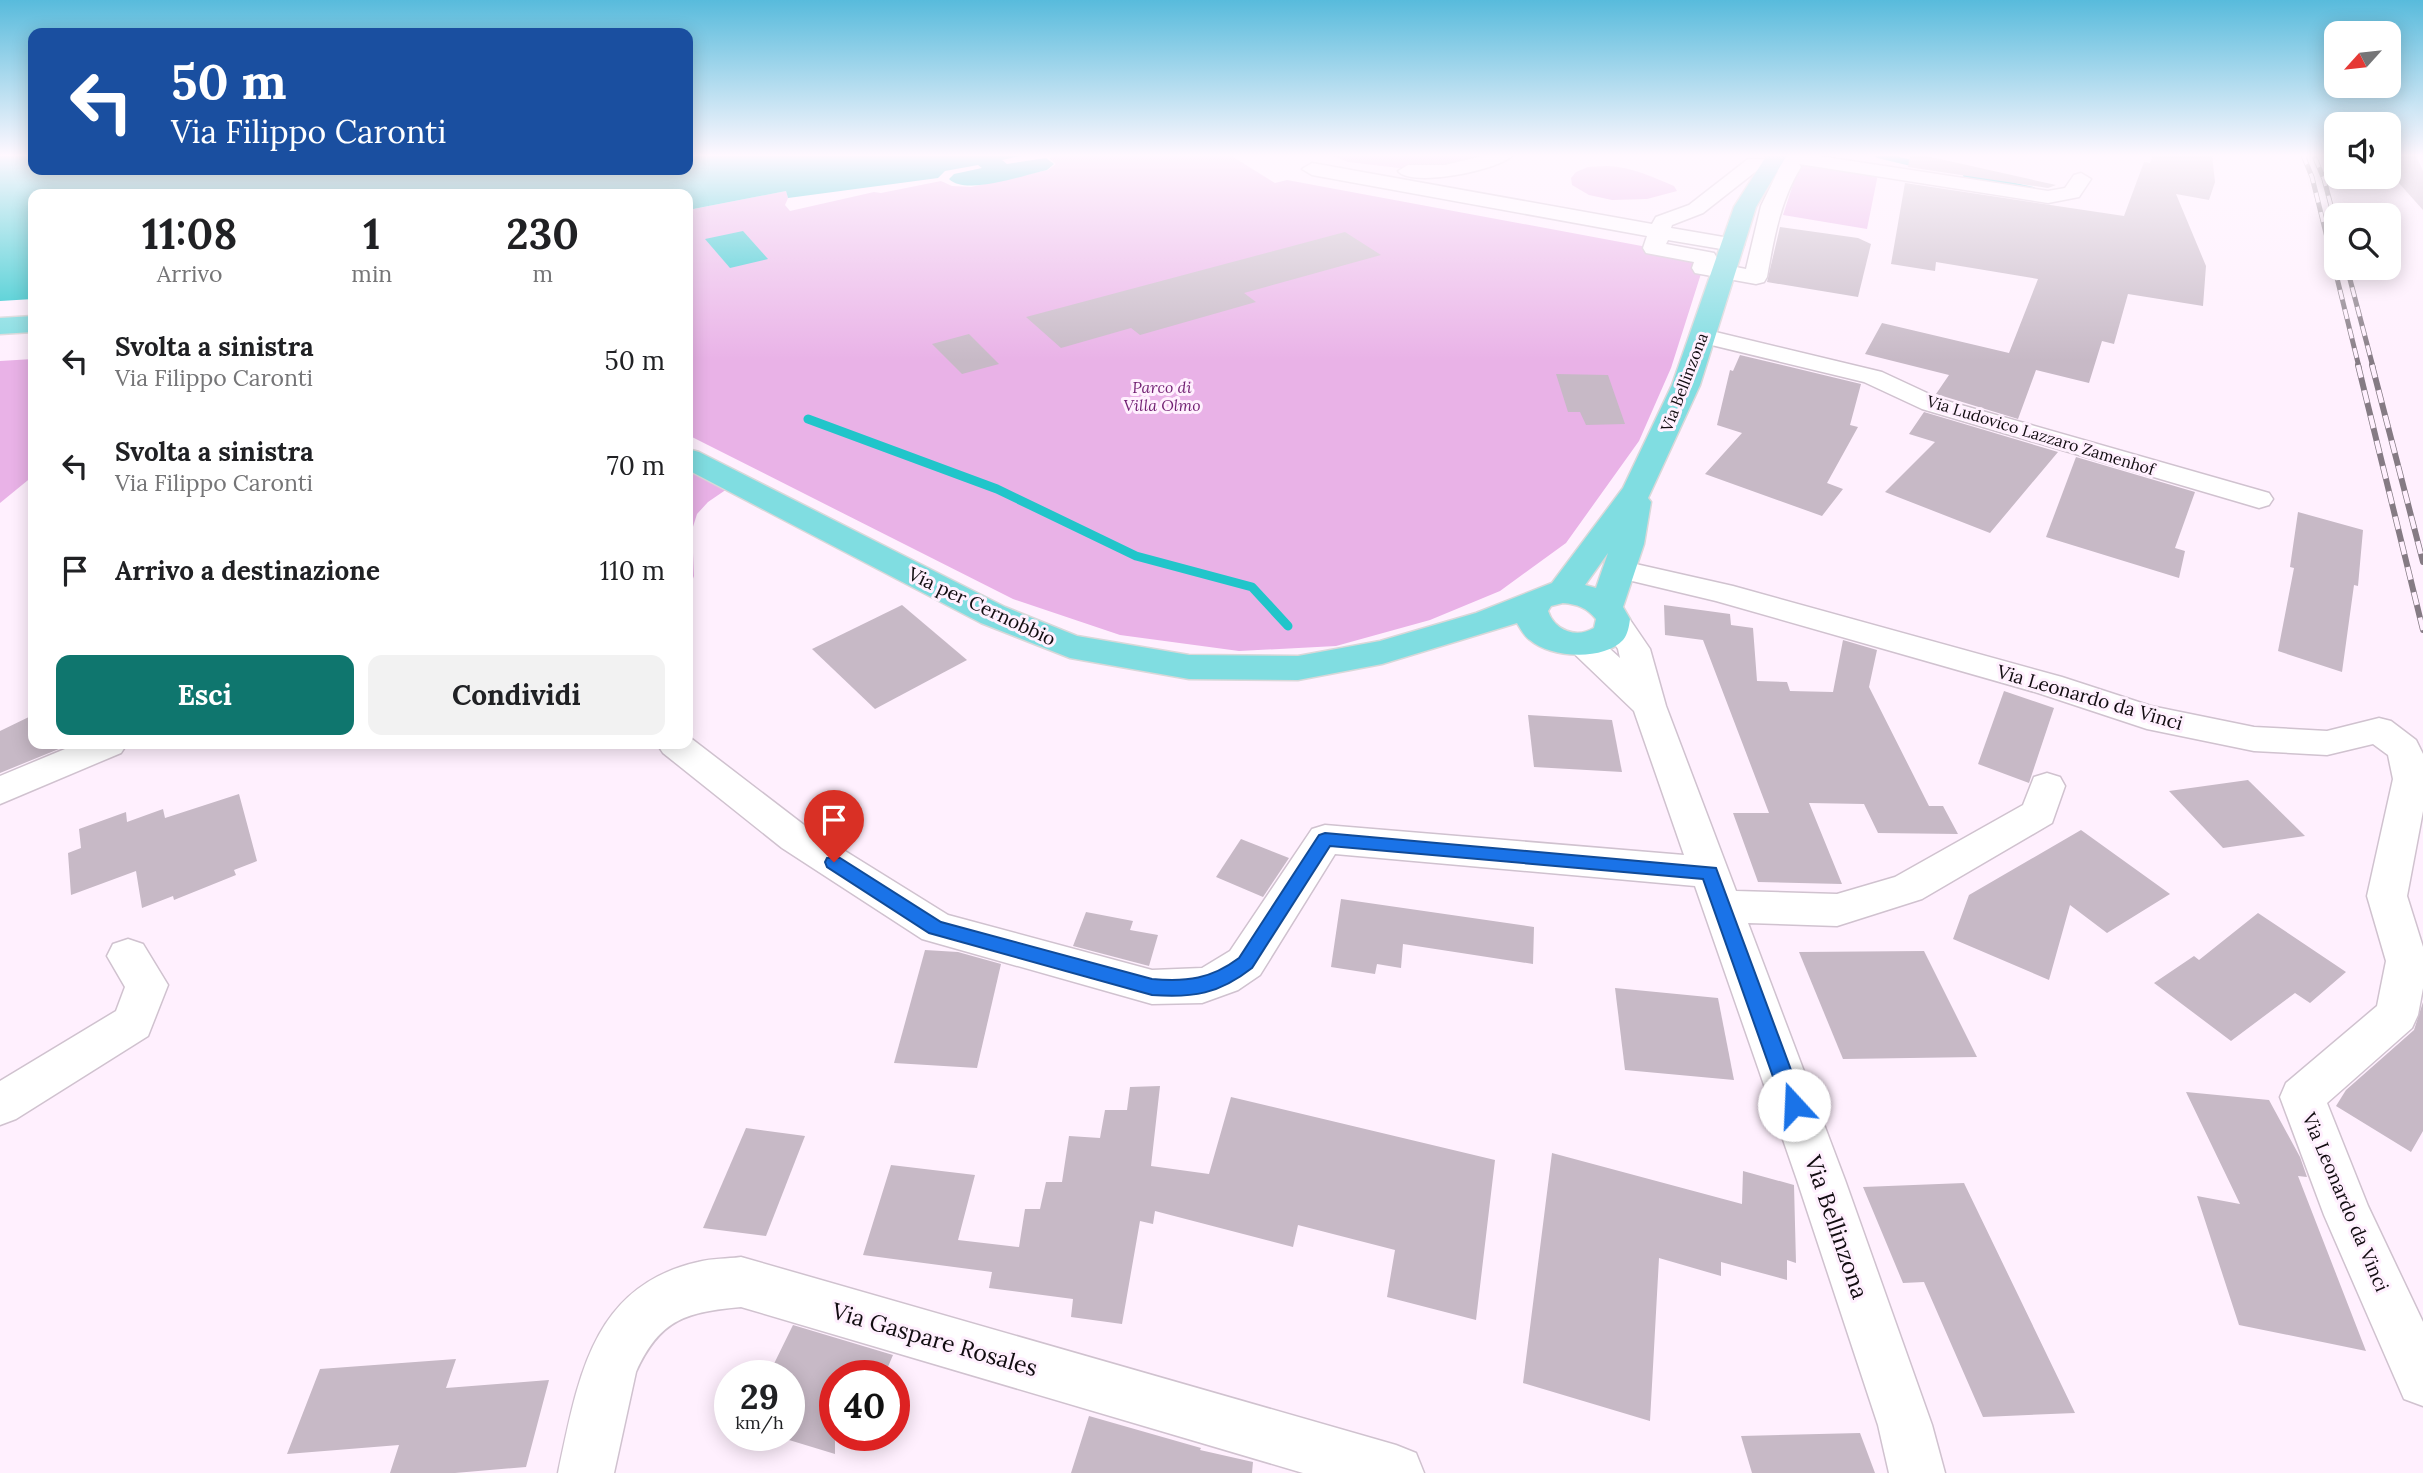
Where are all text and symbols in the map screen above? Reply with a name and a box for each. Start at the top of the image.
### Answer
north arrow [2324,21,2401,98]
map controls [2324,21,2401,280]
text: 50 m [171,50,287,112]
icon: left [56,56,147,147]
text: Via Filippo Caronti [171,111,447,152]
button: sound [2324,112,2401,189]
button: search [2324,203,2401,280]
text: 11:08 [142,207,237,261]
text: 1 [363,207,380,261]
text: 230 [506,207,579,261]
text: Arrivo [157,259,223,288]
text: min [351,259,392,288]
text: m [532,259,553,288]
text: Svolta a sinistra [115,330,314,363]
street label: Via Bellinzona [1656,330,1712,435]
icon: left [56,342,94,380]
text: 50 m [605,344,665,377]
text: Via Filippo Caronti [115,363,313,392]
park label: Parco di Villa Olmo [1123,377,1201,415]
street label: Via Ludovico Lazzaro Zamenhof [1924,390,2159,480]
text: Svolta a sinistra [115,435,314,468]
icon: left [56,447,94,485]
text: 70 m [607,449,665,482]
text: Via Filippo Caronti [115,468,313,497]
icon: arrive [56,552,94,590]
text: Arrivo a destinazione [115,554,380,587]
text: 110 m [600,554,665,587]
street label: Via per Cernobbio [903,561,1060,651]
button: Esci [56,655,354,735]
button: Condividi [368,655,665,735]
street label: Via Leonardo da Vinci [1993,659,2186,735]
pin [804,790,864,862]
icon: arrive [815,801,853,839]
position arrow [1757,1068,1831,1142]
street label: Via Leonardo da Vinci [2297,1108,2395,1295]
street label: Via Bellinzona [1799,1151,1875,1303]
street label: Via Gaspare Rosales [828,1295,1041,1382]
speed limit sign: 40 [819,1360,910,1451]
text: 29 [740,1374,779,1419]
text: km/h [735,1411,784,1434]

